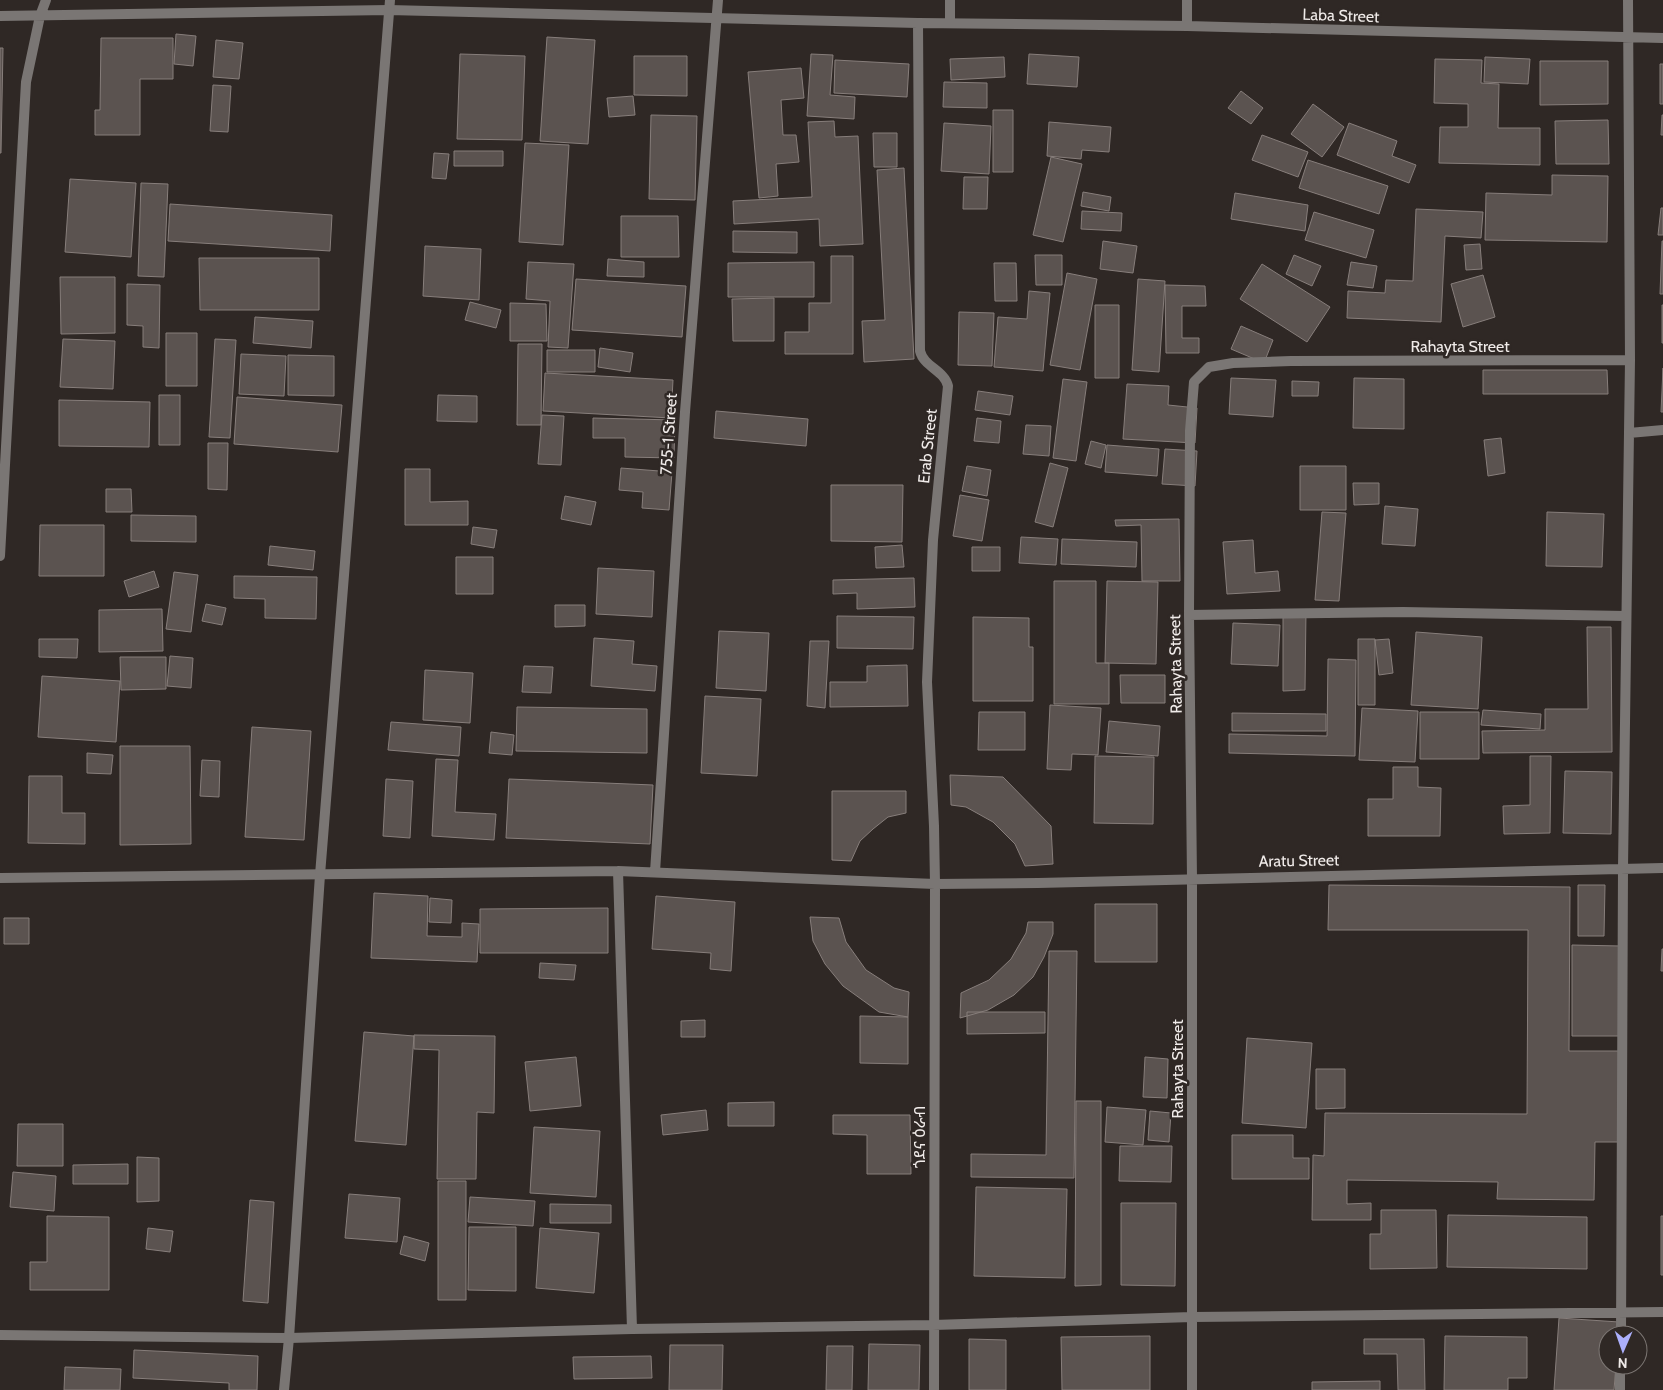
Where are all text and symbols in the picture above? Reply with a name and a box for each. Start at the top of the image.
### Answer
street label: Laba Street [1302,5,1380,26]
street label: Rahayta Street [1410,337,1510,356]
street label: 755-1 Street [656,392,681,476]
street label: Erab Street [914,407,941,484]
street label: Rahayta Street [1165,614,1186,714]
street label: Aratu Street [1258,850,1340,871]
street label: Rahayta Street [1168,1019,1187,1119]
street label: ጎደና ዕራብ [910,1106,929,1168]
north arrow [1598,1325,1648,1375]
text: N [1617,1354,1628,1372]

